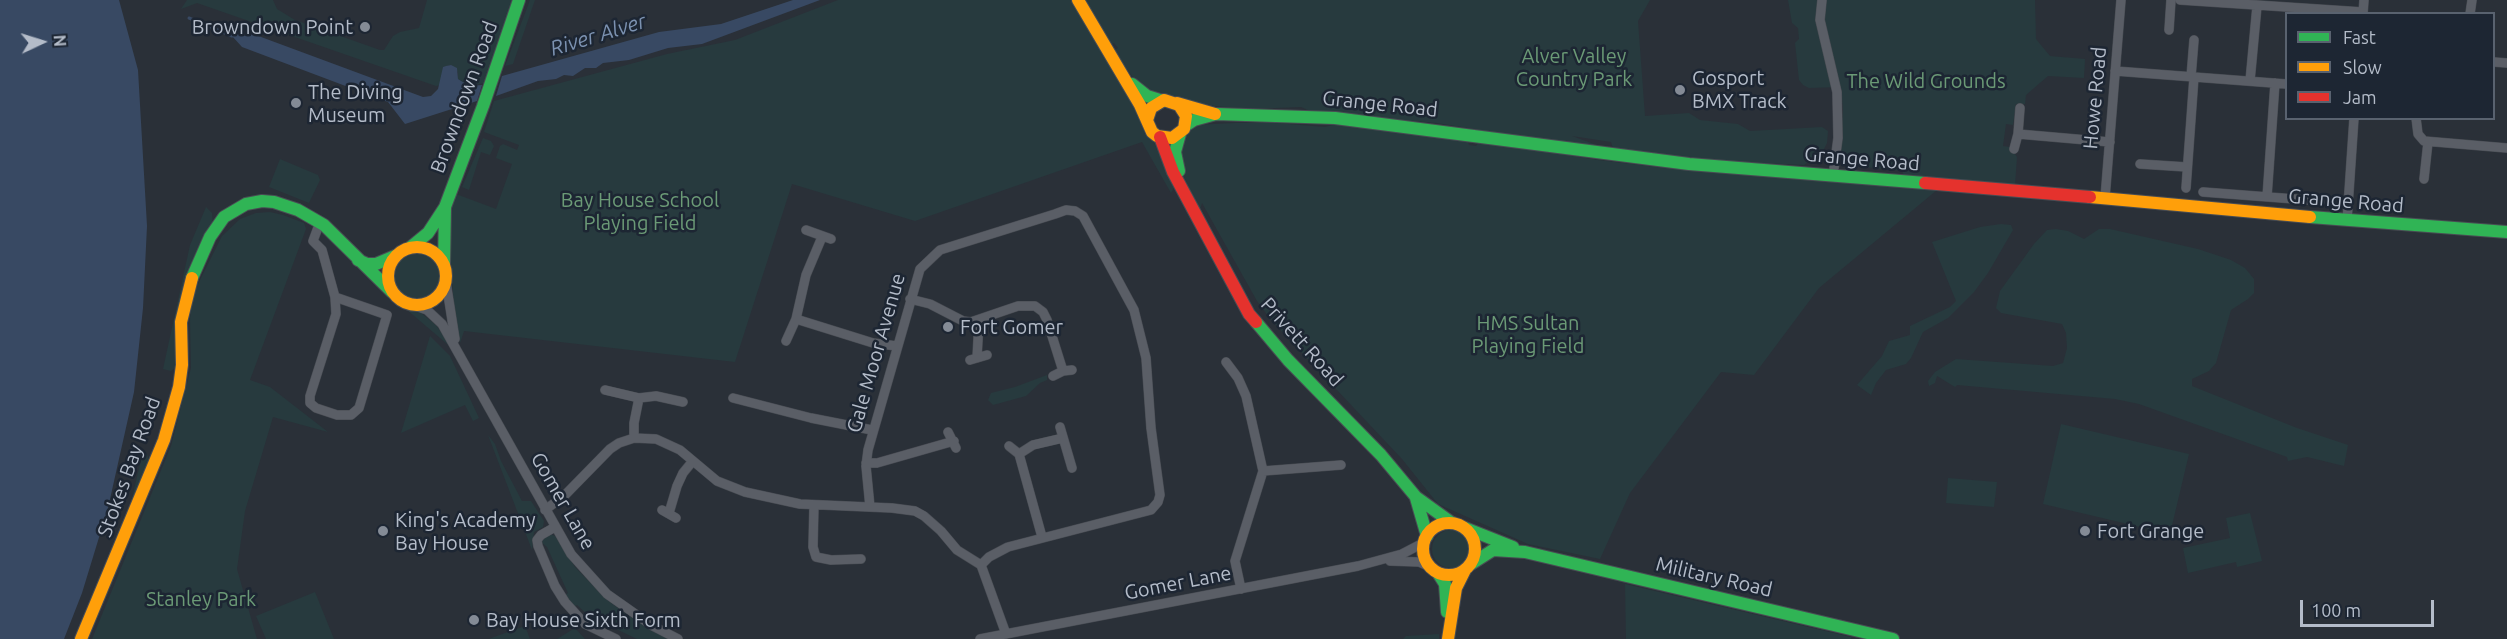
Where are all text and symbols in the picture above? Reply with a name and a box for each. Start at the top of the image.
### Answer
water label: River Alver [547,8,649,62]
north arrow [12,12,72,72]
legend [2285,12,2495,120]
place label: Browndown Point [192,15,353,39]
street label: Browndown Road [425,18,503,176]
marker: Browndown Point [358,20,372,34]
text: Fast [2343,27,2376,47]
text: N [51,34,69,47]
park label: Alver Valley Country Park [1516,44,1632,91]
street label: Howe Road [2079,46,2111,150]
text: Slow [2343,57,2382,77]
place label: Gosport BMX Track [1692,66,1787,113]
park label: The Wild Grounds [1846,69,2006,93]
place label: The Diving Museum [308,80,403,127]
marker: Gosport BMX Track [1673,83,1687,97]
street label: Grange Road [1321,86,1439,122]
text: Jam [2343,87,2377,107]
marker: The Diving Museum [289,96,303,110]
street label: Grange Road [1803,142,1921,176]
street label: Grange Road [2287,184,2405,218]
park label: Bay House School Playing Field [561,188,719,235]
street label: Gale Moor Avenue [842,271,910,435]
street label: Privett Road [1256,293,1348,391]
park label: HMS Sultan Playing Field [1472,311,1584,358]
place label: Fort Gomer [960,315,1063,339]
marker: Fort Gomer [941,320,955,334]
street label: Stokes Bay Road [93,394,165,540]
street label: Gomer Lane [526,448,600,554]
place label: King's Academy Bay House [395,508,536,555]
place label: Fort Grange [2097,519,2204,543]
marker: King's Academy Bay House [376,524,390,538]
marker: Fort Grange [2078,524,2092,538]
street label: Military Road [1653,552,1775,602]
street label: Gomer Lane [1123,561,1233,605]
park label: Stanley Park [146,587,256,611]
scale bar [2303,588,2436,626]
text: 100 m [2311,600,2361,620]
place label: Bay House Sixth Form [486,608,681,632]
marker: Bay House Sixth Form [467,613,481,627]

